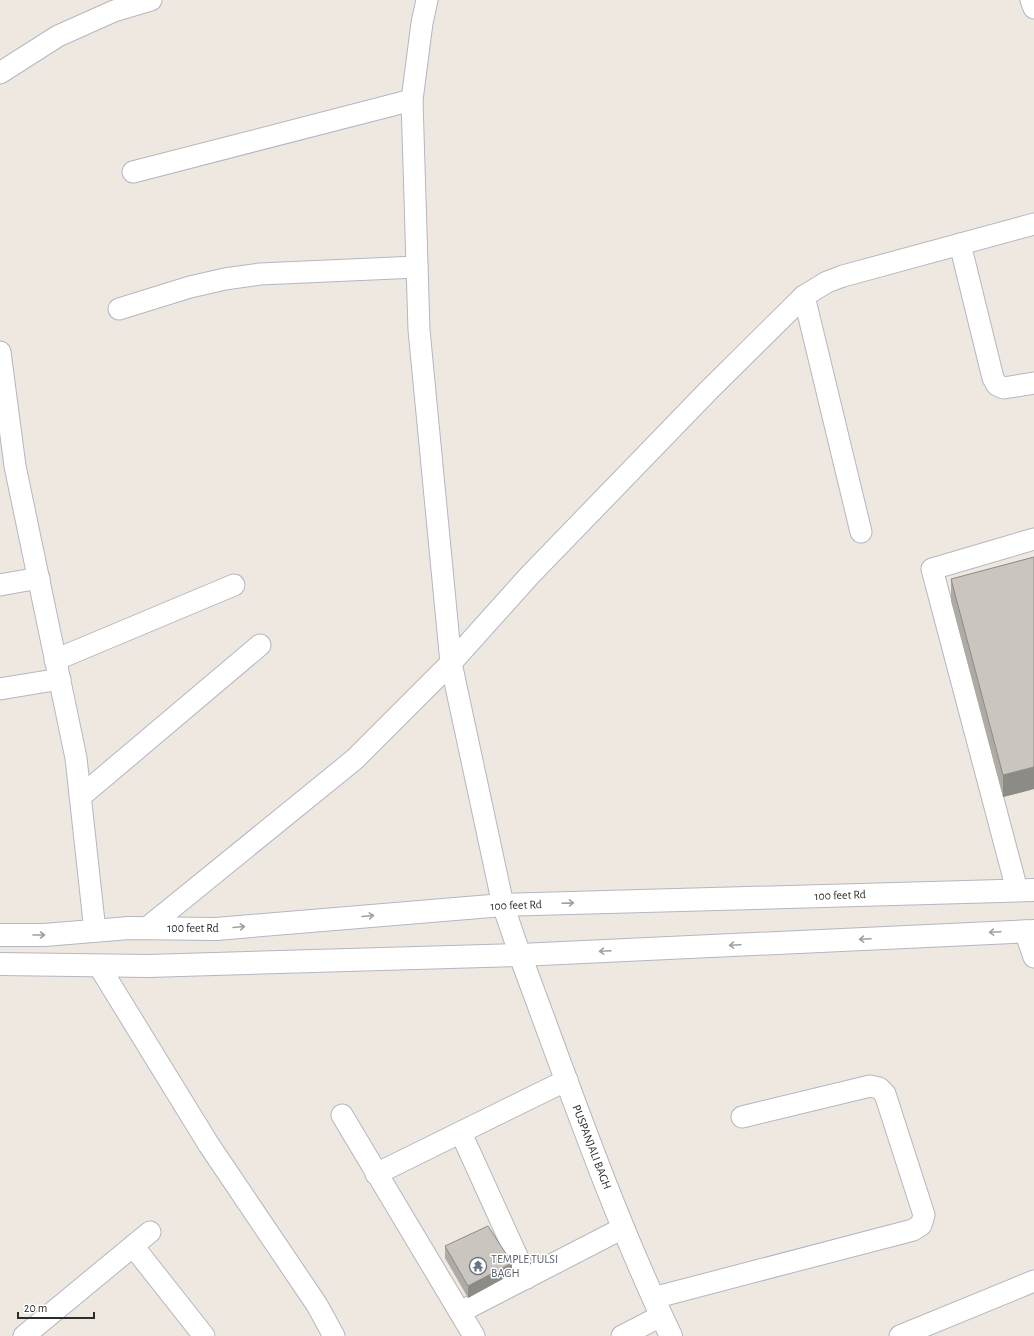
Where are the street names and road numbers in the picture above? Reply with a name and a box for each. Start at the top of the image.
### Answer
street label: 100 feet Rd [814,888,866,902]
street label: 100 feet Rd [490,898,542,912]
street label: 100 feet Rd [167,922,219,934]
street label: PUSPANJALI BAGH [570,1103,614,1191]

